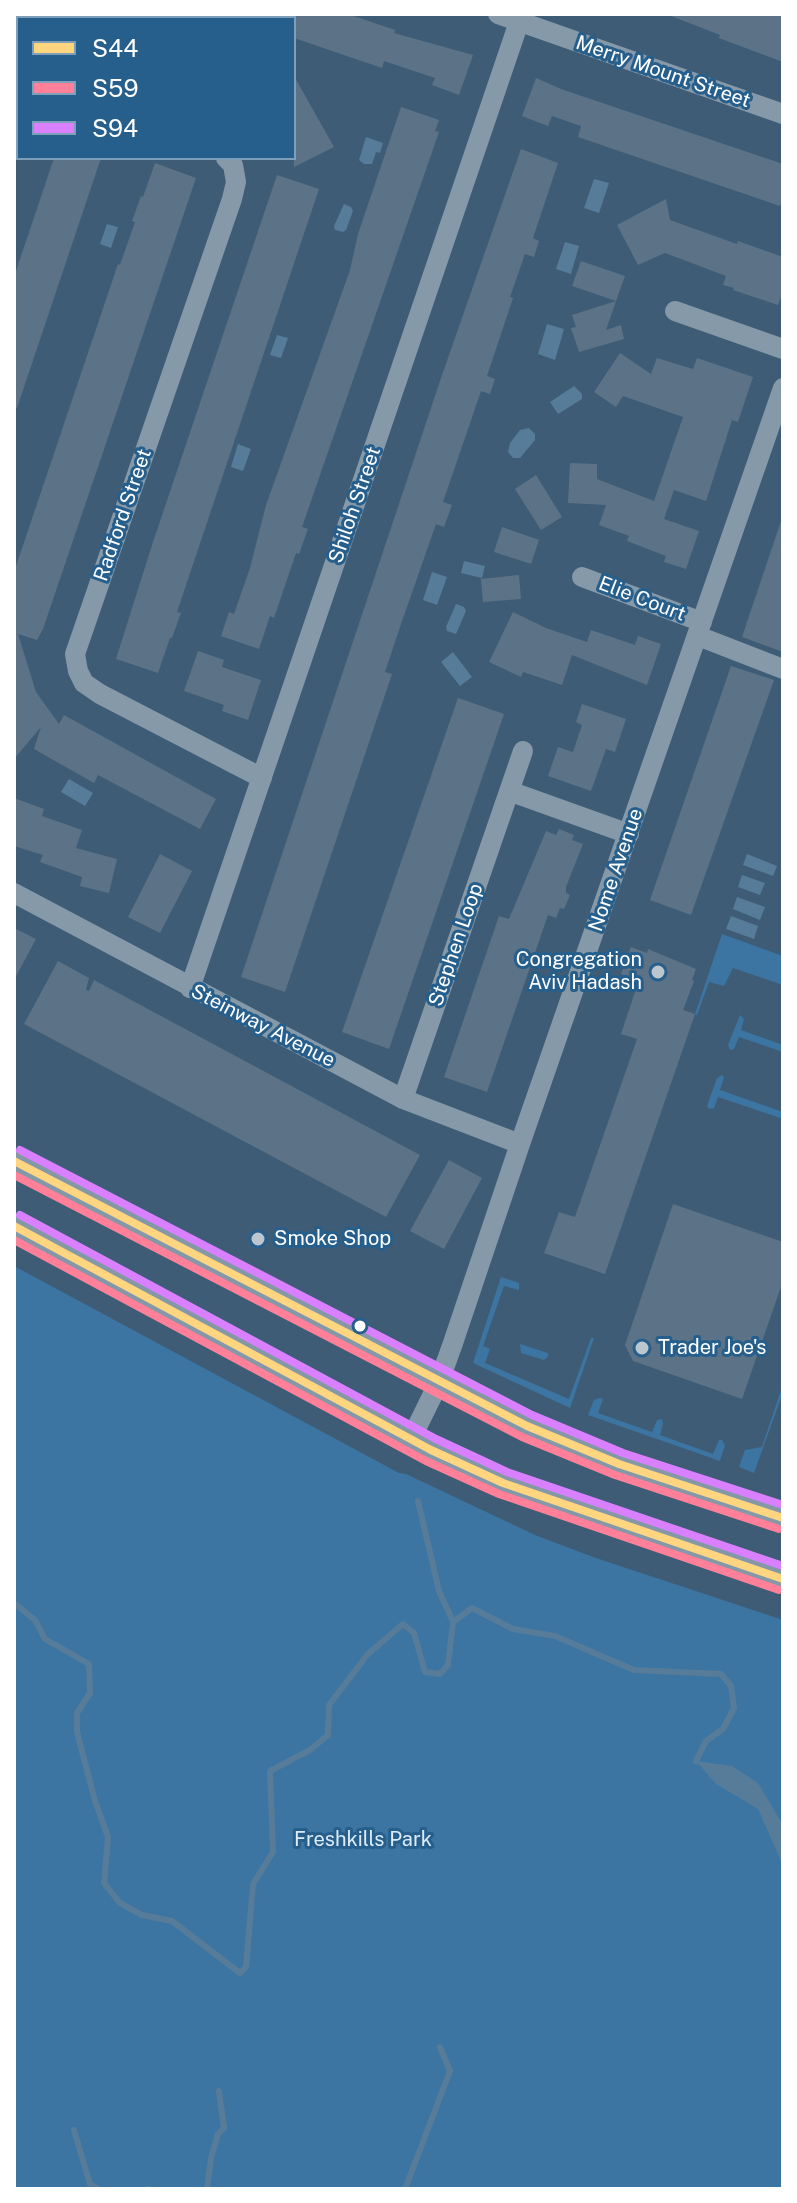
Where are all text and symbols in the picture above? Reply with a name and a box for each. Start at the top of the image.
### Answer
legend [16,16,296,160]
street label: Merry Mount Street [573,31,753,113]
text: S44 [92,34,138,62]
text: S59 [92,74,138,102]
text: S94 [92,114,138,142]
street label: Shiloh Street [324,444,386,566]
street label: Radford Street [89,446,157,584]
street label: Elie Court [595,571,689,627]
street label: Nome Avenue [584,805,648,935]
street label: Stephen Loop [424,880,488,1010]
place label: Congregation Aviv Hadash [516,948,642,995]
marker: Congregation Aviv Hadash [649,963,667,981]
street label: Steinway Avenue [187,979,339,1073]
place label: Smoke Shop [274,1227,391,1251]
marker: Smoke Shop [249,1230,267,1248]
unlabelled marker [352,1318,368,1334]
place label: Trader Joe's [658,1336,766,1360]
marker: Trader Joe's [633,1339,651,1357]
park label: Freshkills Park [294,1828,432,1852]

